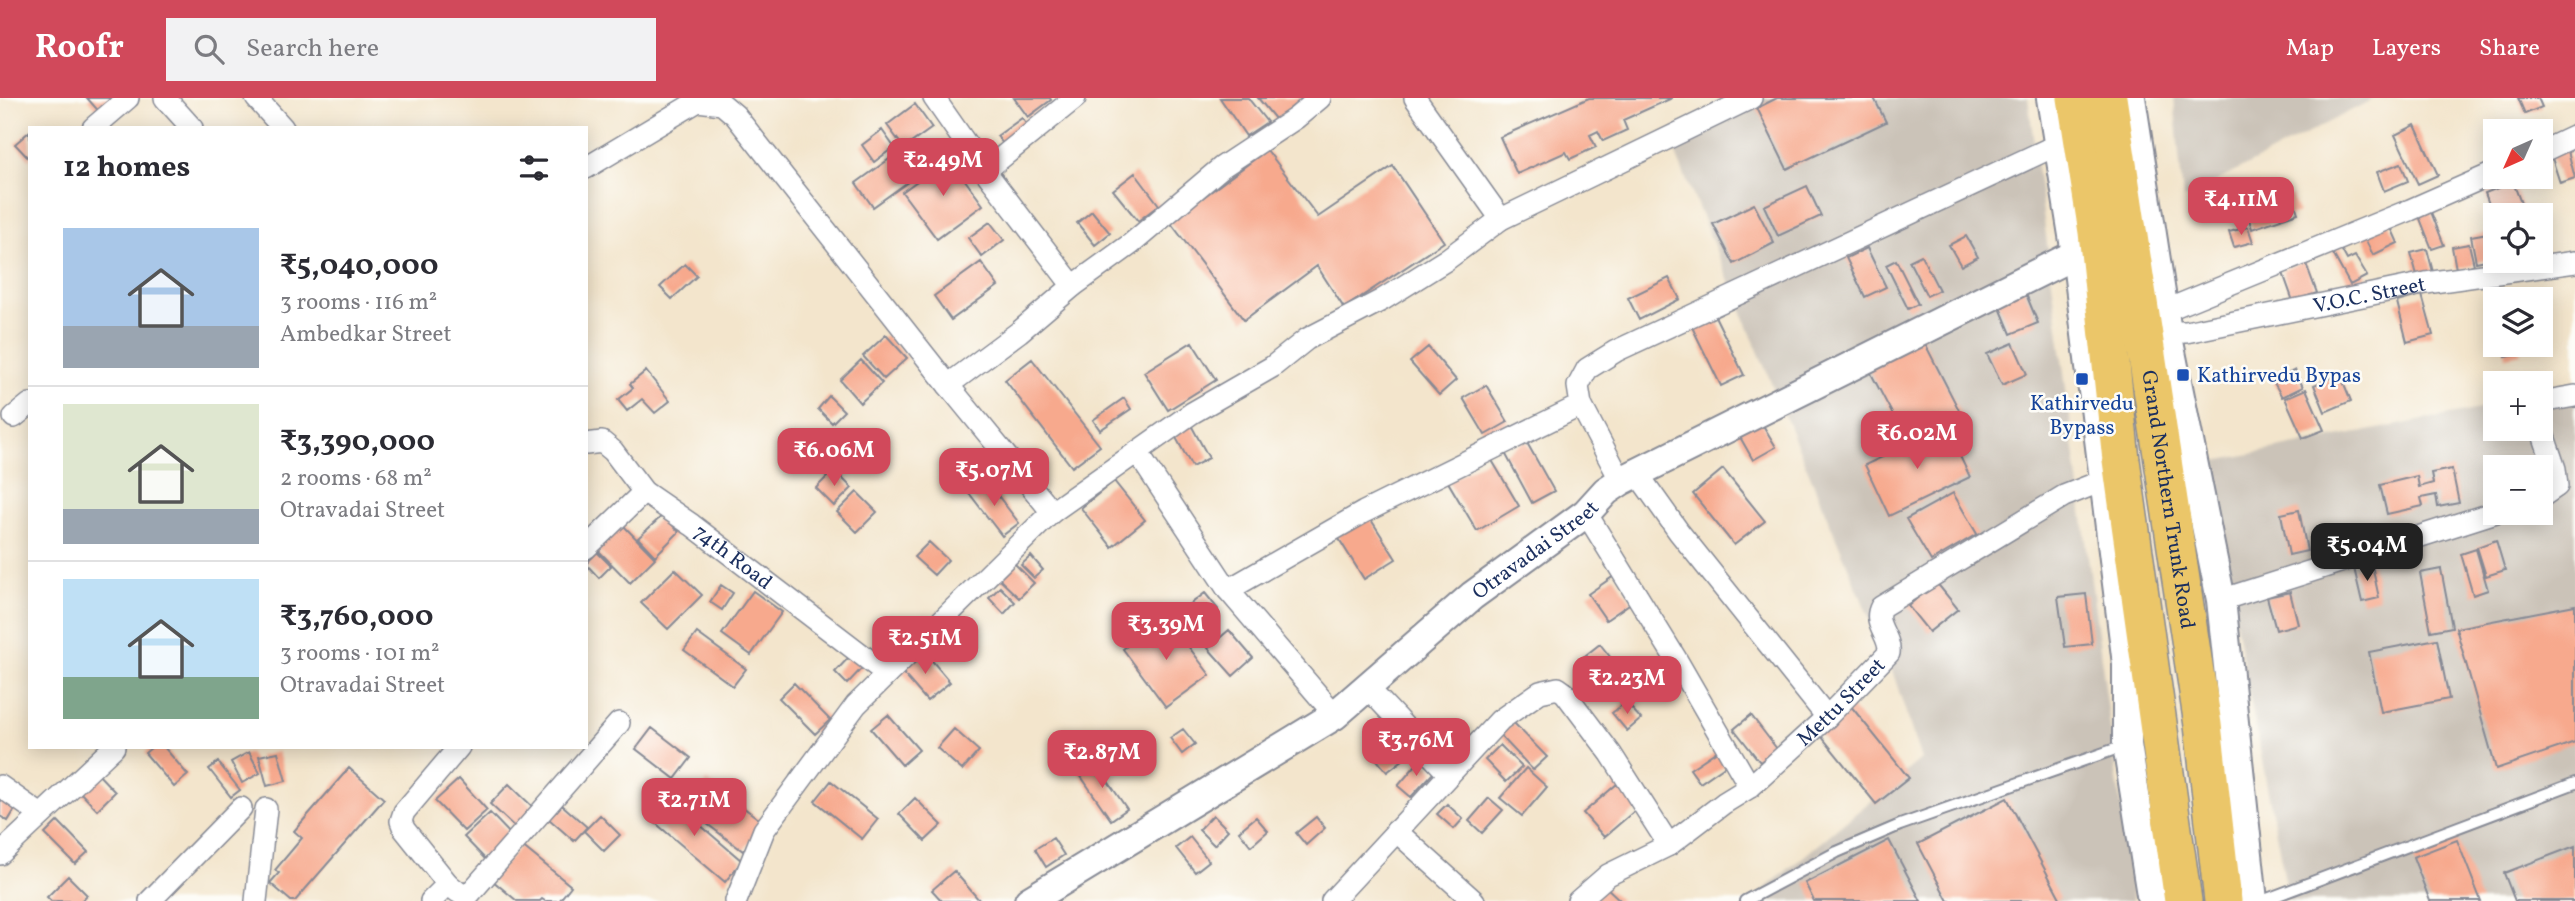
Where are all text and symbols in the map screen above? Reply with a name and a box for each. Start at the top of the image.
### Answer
search box [166,18,656,81]
text: Roofr [35,26,124,72]
icon: search [190,30,228,68]
text: Search here [246,31,379,67]
text: Map [2286,32,2334,66]
text: Layers [2372,32,2441,66]
text: Share [2479,32,2540,66]
north arrow [2483,119,2553,189]
map controls [2483,119,2553,525]
pin: ₹2.49M [886,139,1000,198]
text: ₹2.49M [903,145,983,177]
text: 12 homes [63,147,190,189]
icon: filters [515,149,553,187]
pin: ₹4.11M [2184,178,2298,237]
text: ₹4.11M [2204,184,2278,216]
button: locate [2483,203,2553,273]
text: ₹5,040,000 [280,245,438,287]
icon: home [119,256,203,340]
street label: V.O.C. Street [2311,270,2428,322]
text: 3 rooms · 116 m² [280,287,437,319]
button: layers [2483,287,2553,357]
text: Ambedkar Street [280,319,452,351]
place label: Kathirvedu Bypas [2197,362,2361,391]
marker: Kathirvedu Bypas [2175,367,2191,383]
street label: Grand Northern Trunk Road [2133,368,2201,631]
marker: Kathirvedu Bypass [2074,371,2090,387]
button: + [2483,371,2553,441]
place label: Kathirvedu Bypass [2030,390,2134,443]
pin: ₹6.02M [1860,412,1974,471]
text: ₹6.02M [1877,418,1957,450]
text: ₹3,390,000 [280,421,435,463]
pin: ₹6.06M [777,428,891,488]
icon: home [119,432,203,516]
text: ₹6.06M [793,435,875,467]
pin: ₹5.07M [937,448,1051,508]
text: ₹5.07M [955,455,1033,487]
button: − [2483,455,2553,525]
text: 2 rooms · 68 m² [280,463,432,495]
text: Otravadai Street [280,495,445,527]
street label: Otravadai Street [1467,495,1606,607]
street label: 74th Road [687,518,778,597]
pin: ₹5.04M [2310,524,2424,583]
text: ₹5.04M [2327,530,2407,562]
text: ₹3,760,000 [280,596,433,638]
pin: ₹3.39M [1109,602,1223,662]
icon: home [119,607,203,691]
text: ₹3.39M [1128,609,1204,641]
pin: ₹2.51M [868,616,982,676]
text: ₹2.51M [888,623,962,655]
text: 3 rooms · 101 m² [280,638,440,670]
street label: Mettu Street [1791,652,1893,754]
pin: ₹2.23M [1570,656,1684,716]
text: ₹2.23M [1589,663,1665,695]
text: Otravadai Street [280,670,445,702]
pin: ₹3.76M [1359,718,1473,778]
text: ₹3.76M [1378,725,1454,757]
pin: ₹2.87M [1045,730,1159,790]
text: ₹2.87M [1063,737,1141,769]
pin: ₹2.71M [637,778,751,838]
text: ₹2.71M [657,785,731,817]

